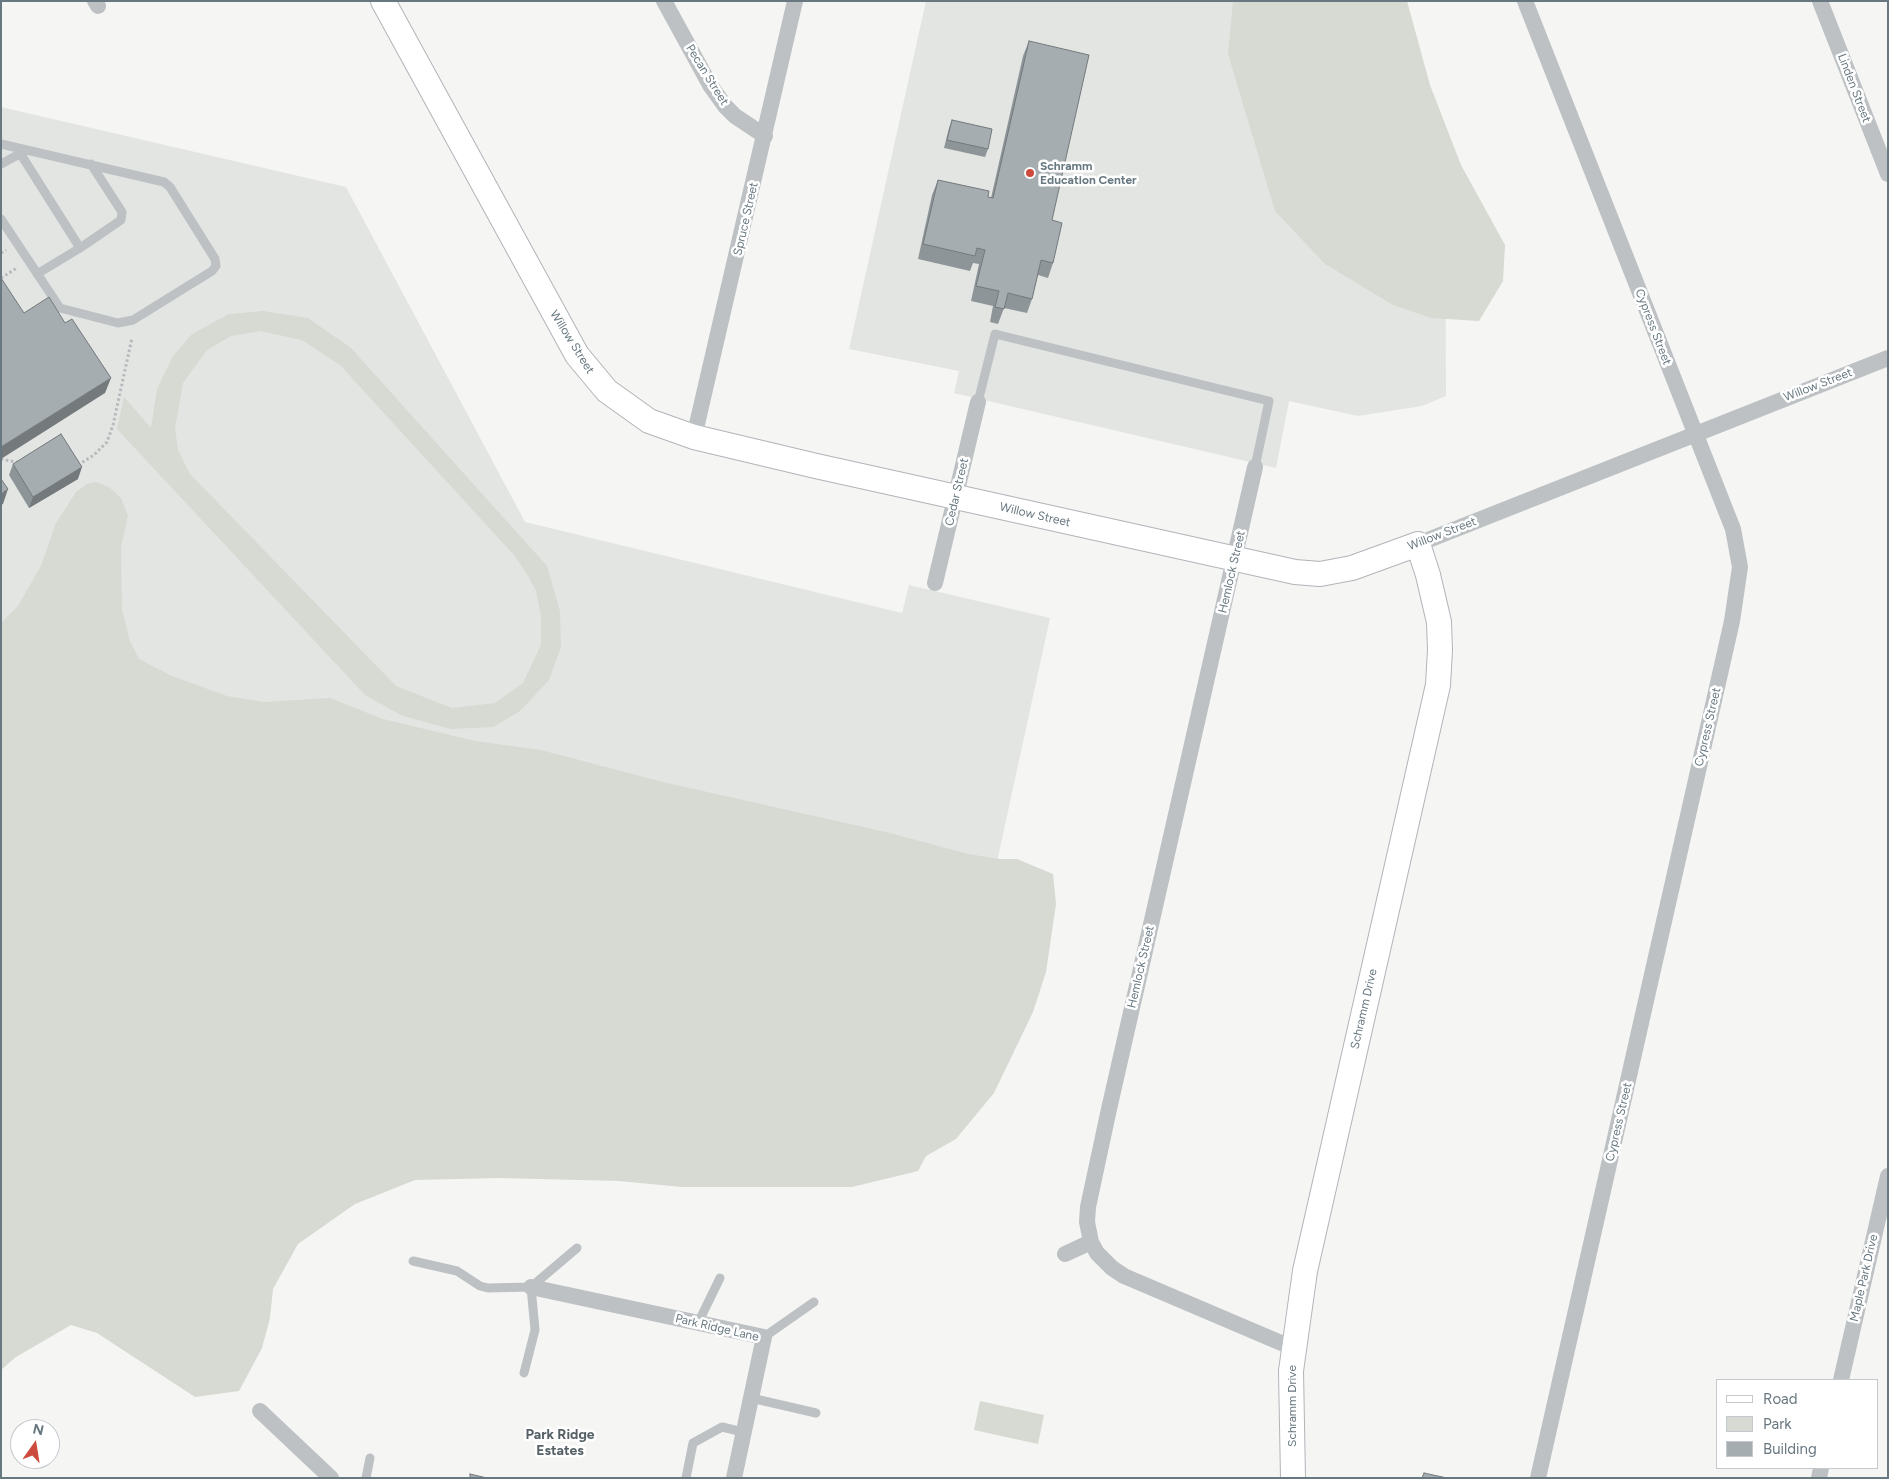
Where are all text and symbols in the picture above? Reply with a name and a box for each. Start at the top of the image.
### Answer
street label: Pecan Street [683,42,731,108]
street label: Linden Street [1834,52,1874,124]
place label: Schramm Education Center [1040,159,1137,187]
marker: Schramm Education Center [1024,167,1036,179]
street label: Spruce Street [731,181,761,257]
street label: Cypress Street [1632,287,1674,367]
street label: Willow Street [547,308,597,376]
street label: Willow Street [1782,365,1854,405]
street label: Cedar Street [942,457,972,527]
street label: Willow Street [998,500,1072,530]
street label: Willow Street [1406,514,1478,554]
street label: Hemlock Street [1216,529,1248,615]
street label: Cypress Street [1692,686,1724,768]
street label: Hemlock Street [1125,924,1157,1010]
street label: Schramm Drive [1348,967,1380,1051]
street label: Cypress Street [1603,1081,1635,1163]
street label: Maple Park Drive [1847,1233,1881,1323]
street label: Park Ridge Lane [674,1311,760,1345]
street label: Schramm Drive [1285,1365,1299,1447]
legend [1716,1379,1879,1469]
text: Road [1763,1390,1798,1408]
text: Park [1763,1415,1792,1433]
north arrow [10,1419,60,1469]
text: N [31,1420,45,1439]
district label: Park Ridge Estates [525,1427,595,1460]
text: Building [1763,1440,1817,1458]

